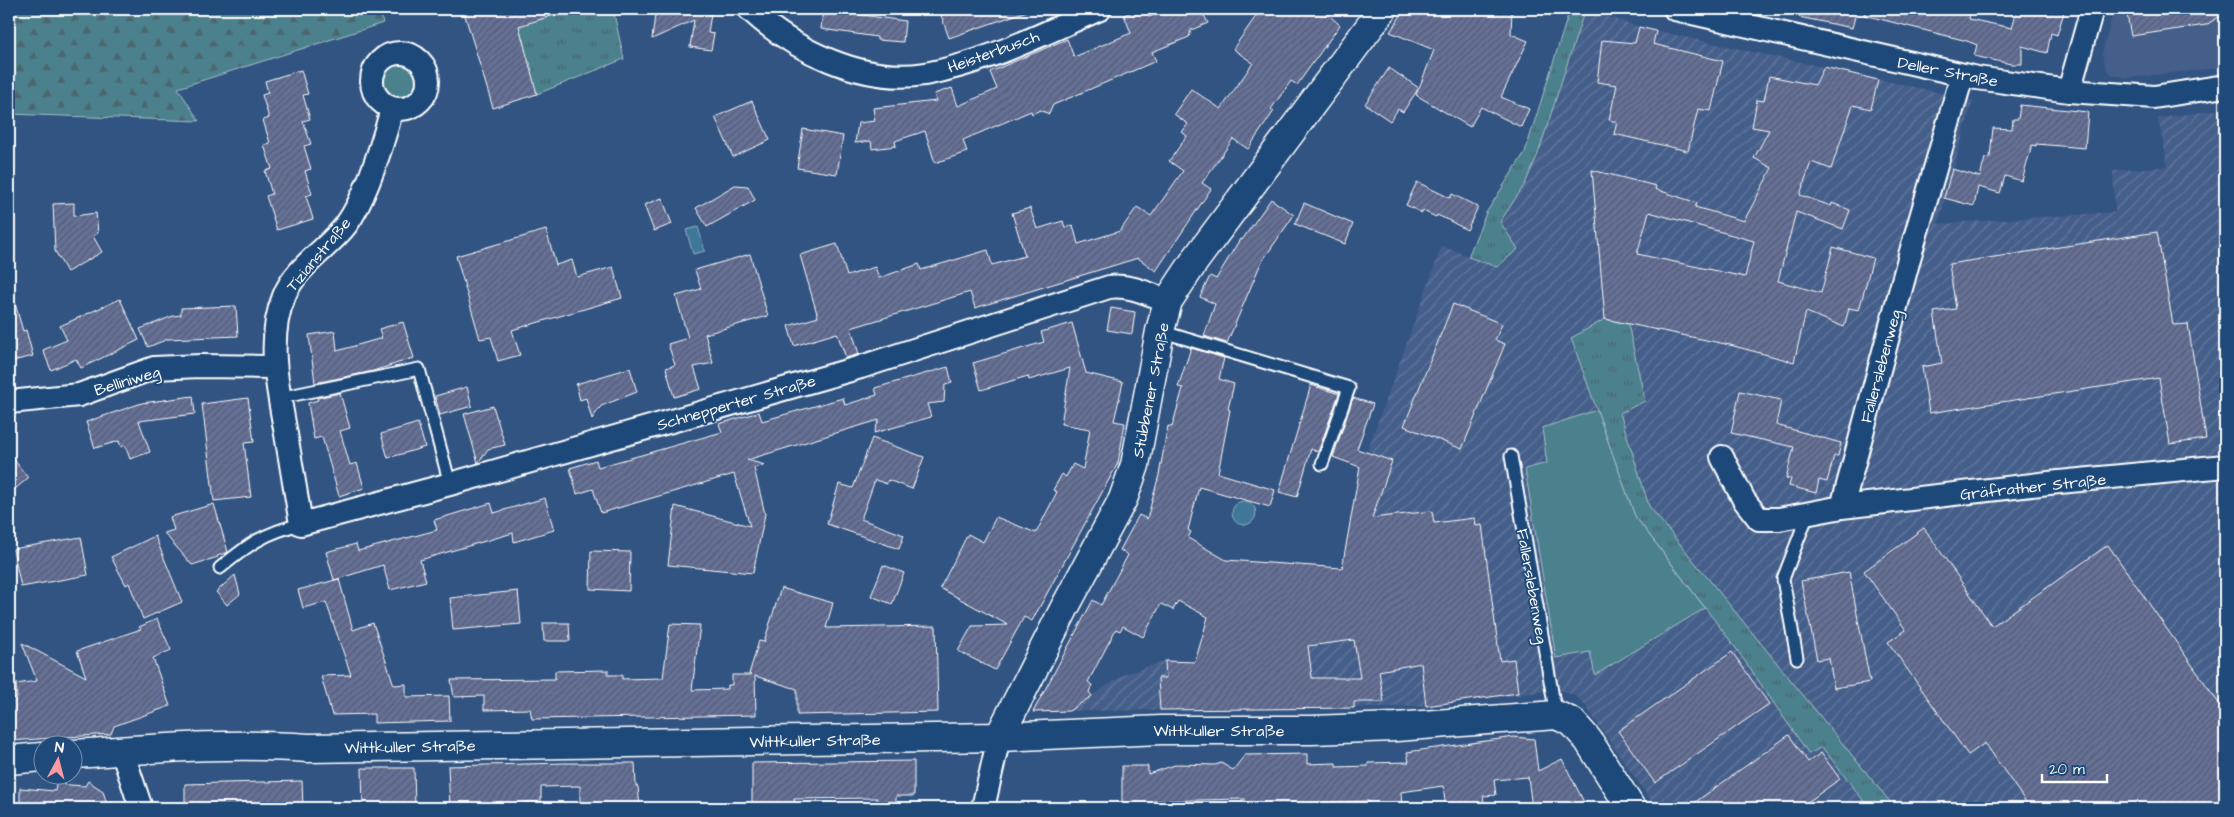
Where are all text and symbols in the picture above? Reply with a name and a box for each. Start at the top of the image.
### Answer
street label: Heisterbusch [945,25,1042,79]
street label: Deller Straße [1896,51,2000,93]
street label: Tizianstraße [281,213,356,296]
street label: Fallerslebenweg [1855,307,1908,426]
street label: Stübbener Straße [1127,320,1175,460]
street label: Belliniweg [92,361,163,402]
street label: Schnepperter Straße [654,370,819,436]
street label: Gräfrather Straße [1959,468,2107,506]
street label: Fallerslebenweg [1510,527,1553,646]
street label: Wittkuller Straße [1153,720,1285,742]
street label: Wittkuller Straße [749,729,881,753]
north arrow [32,734,82,784]
street label: Wittkuller Straße [344,735,476,759]
text: N [54,738,65,759]
scale bar [2042,752,2106,784]
text: 20 m [2049,759,2085,780]

